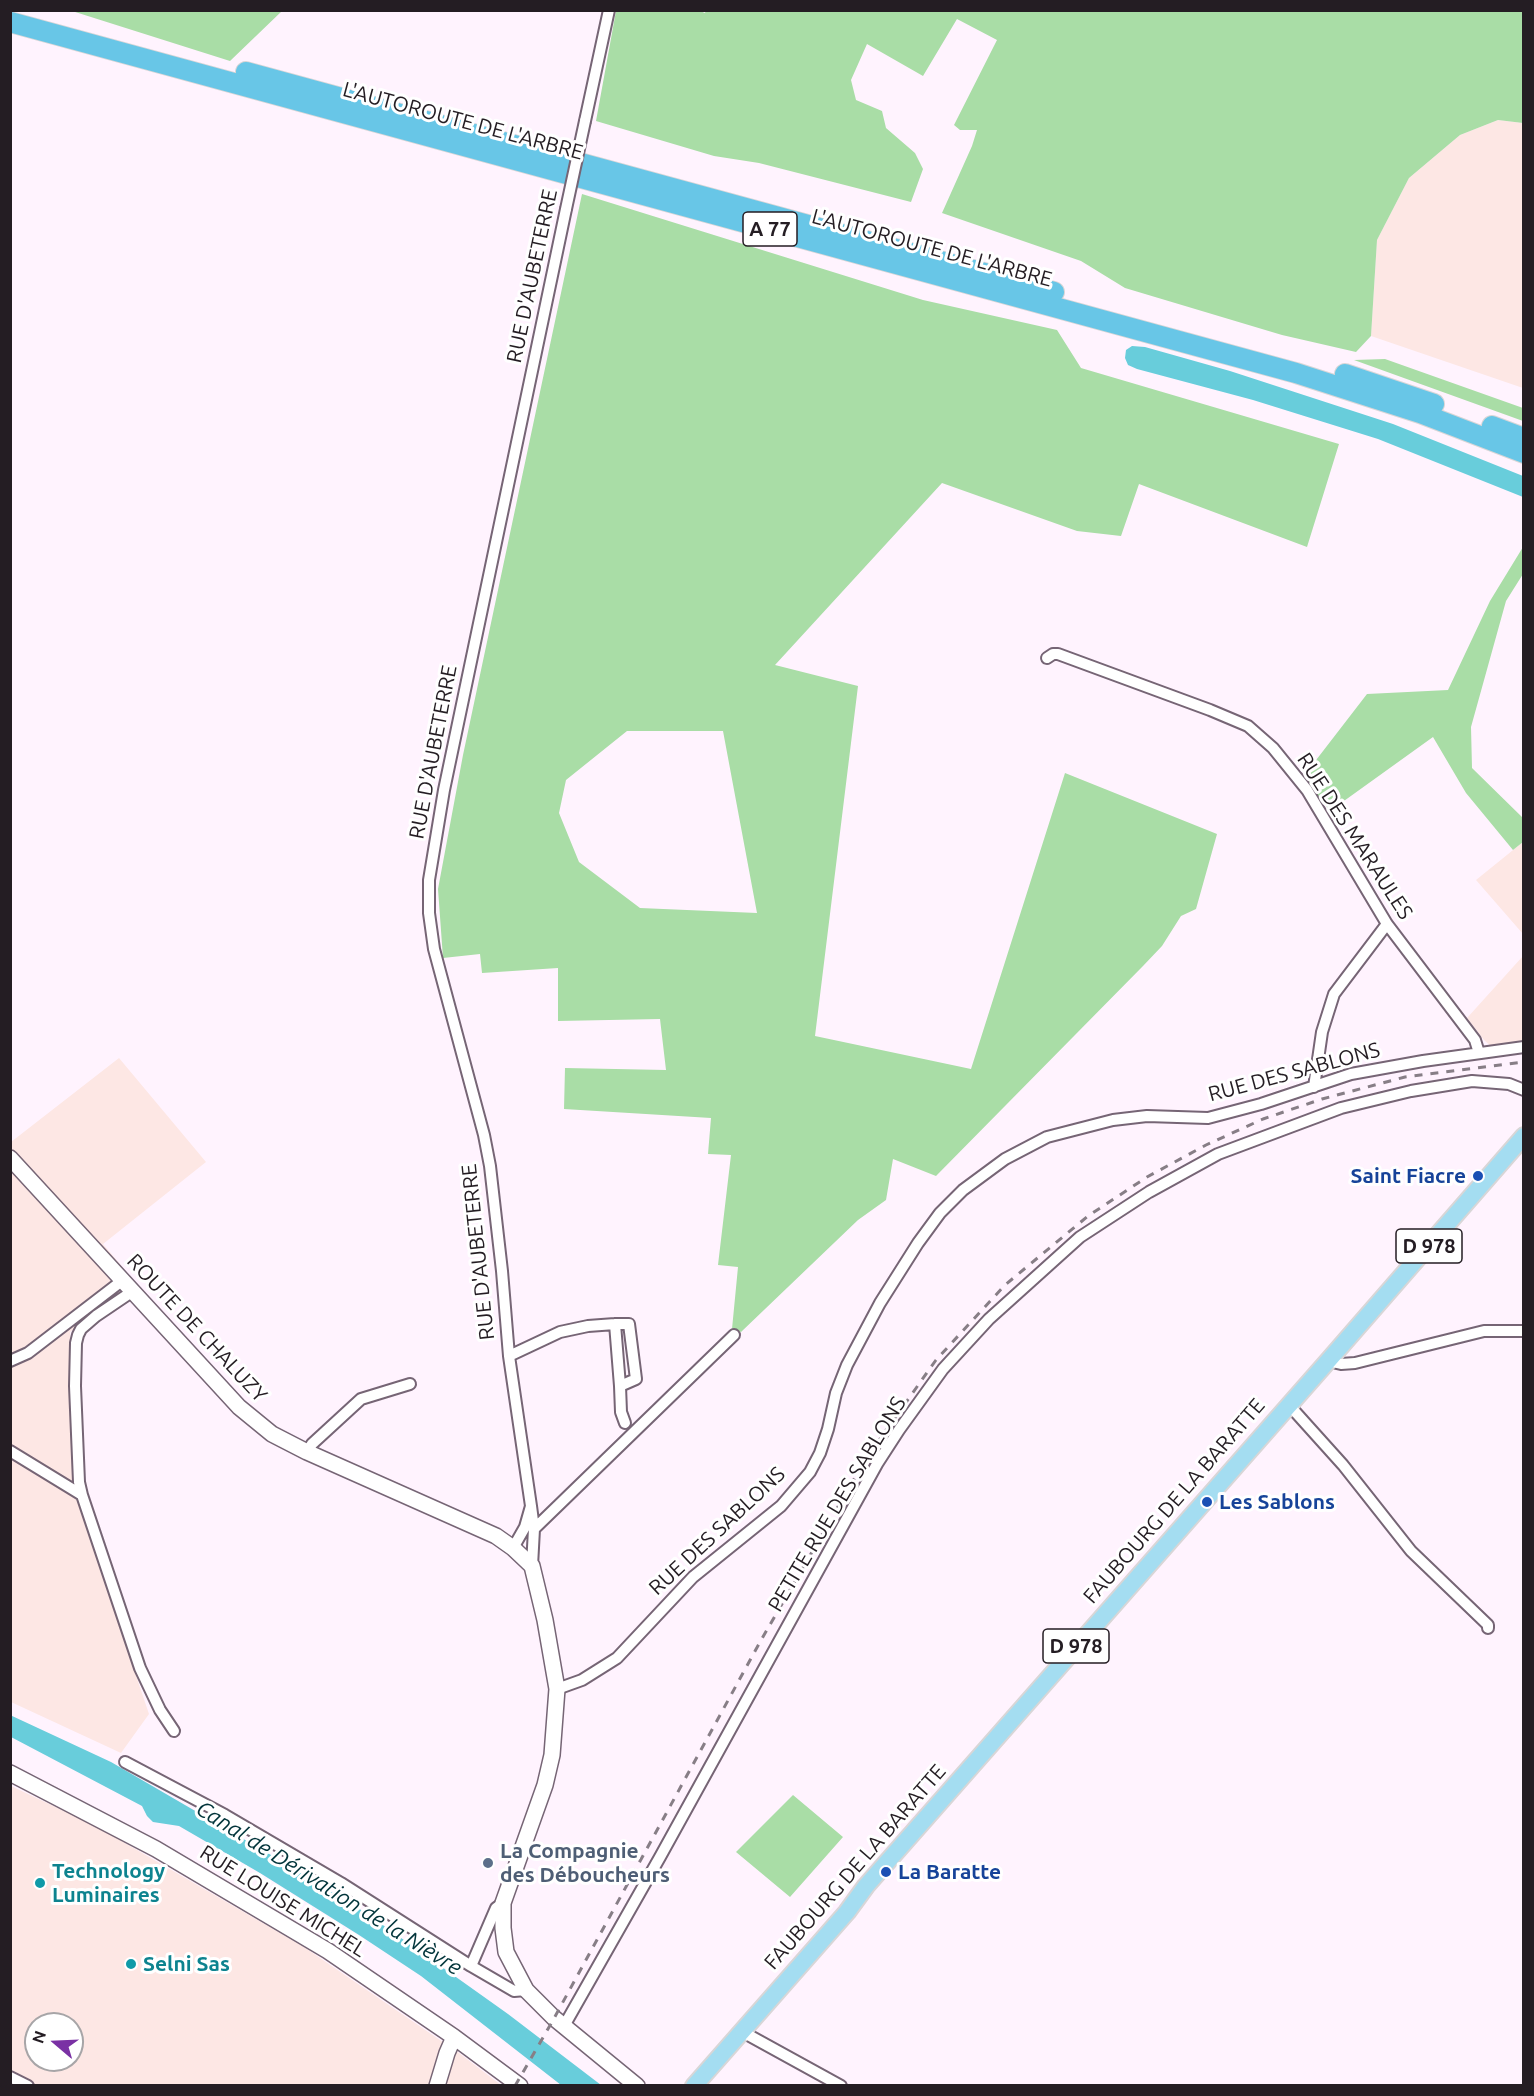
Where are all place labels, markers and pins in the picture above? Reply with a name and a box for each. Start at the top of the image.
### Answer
place label: Saint Fiacre [1350,1163,1466,1189]
marker: Saint Fiacre [1471,1169,1485,1183]
place label: Les Sablons [1219,1489,1335,1515]
marker: Les Sablons [1200,1495,1214,1509]
place label: La Compagnie des Déboucheurs [500,1838,670,1888]
marker: La Compagnie des Déboucheurs [481,1856,495,1870]
place label: Technology Luminaires [52,1858,165,1908]
place label: La Baratte [898,1859,1001,1885]
marker: La Baratte [879,1865,893,1879]
marker: Technology Luminaires [33,1876,47,1890]
place label: Selni Sas [143,1951,230,1977]
marker: Selni Sas [124,1957,138,1971]

